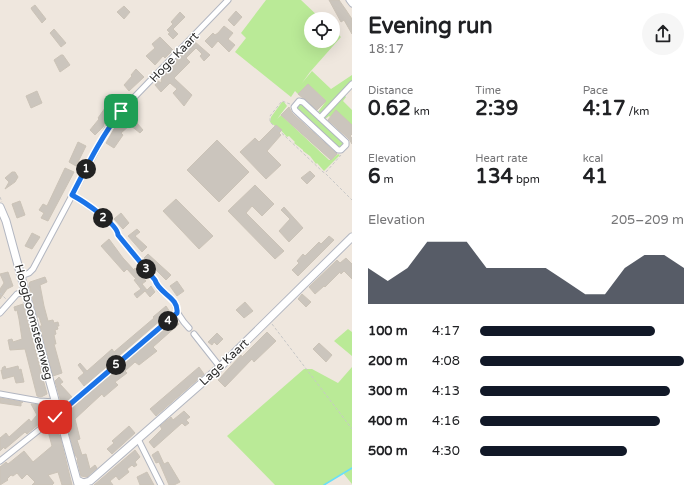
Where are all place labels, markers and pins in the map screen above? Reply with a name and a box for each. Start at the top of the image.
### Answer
pin [104,94,138,128]
pin: 1 [76,159,96,179]
pin: 2 [93,208,113,228]
pin: 3 [136,259,156,279]
pin: 4 [158,311,178,331]
pin: 5 [106,355,126,375]
pin [38,400,72,434]

